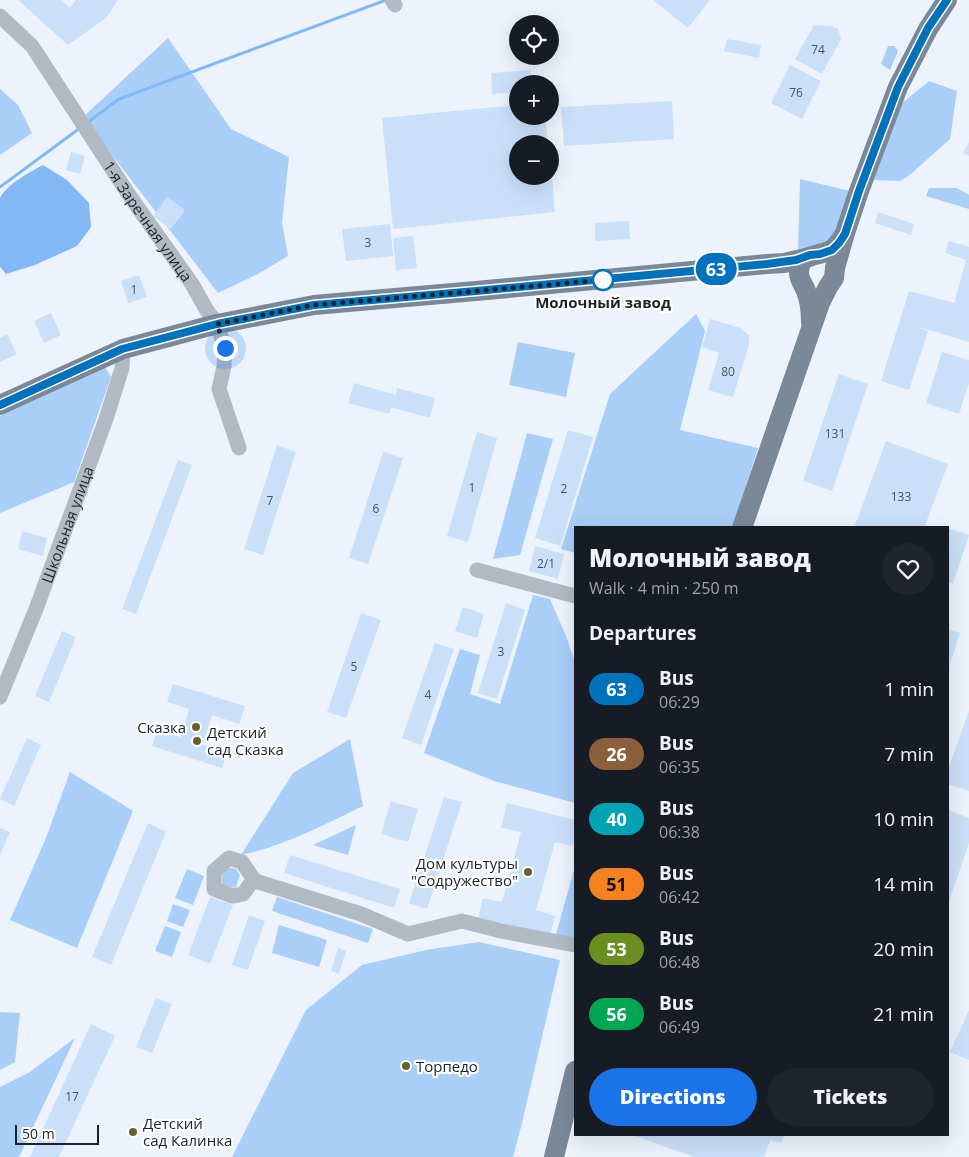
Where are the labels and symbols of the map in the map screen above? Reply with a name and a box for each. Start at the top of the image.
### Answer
house number: 74 [811,41,825,58]
house number: 76 [789,84,803,101]
street label: 1-я Заречная улица [99,157,197,285]
house number: 3 [365,234,372,251]
line badge: 63 [694,253,738,285]
marker: Молочный завод [592,269,614,291]
house number: 1 [131,281,137,298]
place label: Молочный завод [535,292,671,312]
your location [213,336,238,361]
house number: 80 [721,363,735,380]
house number: 131 [825,425,845,442]
street label: Школьная улица [36,463,98,586]
house number: 1 [469,479,475,496]
house number: 2 [561,480,568,497]
house number: 133 [891,488,911,505]
house number: 7 [267,492,274,509]
house number: 6 [373,500,380,517]
house number: 2/1 [537,555,555,572]
house number: 3 [498,643,505,660]
house number: 5 [351,658,358,675]
house number: 4 [425,686,432,703]
place label: Сказка [137,717,186,737]
marker: Сказка [190,721,202,733]
place label: Детский сад Сказка [207,722,284,759]
marker: Детский сад Сказка [191,735,203,747]
place label: Дом культуры "Содружество" [411,853,518,890]
marker: Дом культуры "Содружество" [522,866,534,878]
place label: Торпедо [416,1056,478,1076]
marker: Торпедо [400,1060,412,1072]
house number: 17 [65,1088,79,1105]
place label: Детский сад Калинка [143,1113,232,1150]
scale bar [15,1122,99,1145]
marker: Детский сад Калинка [127,1126,139,1138]

